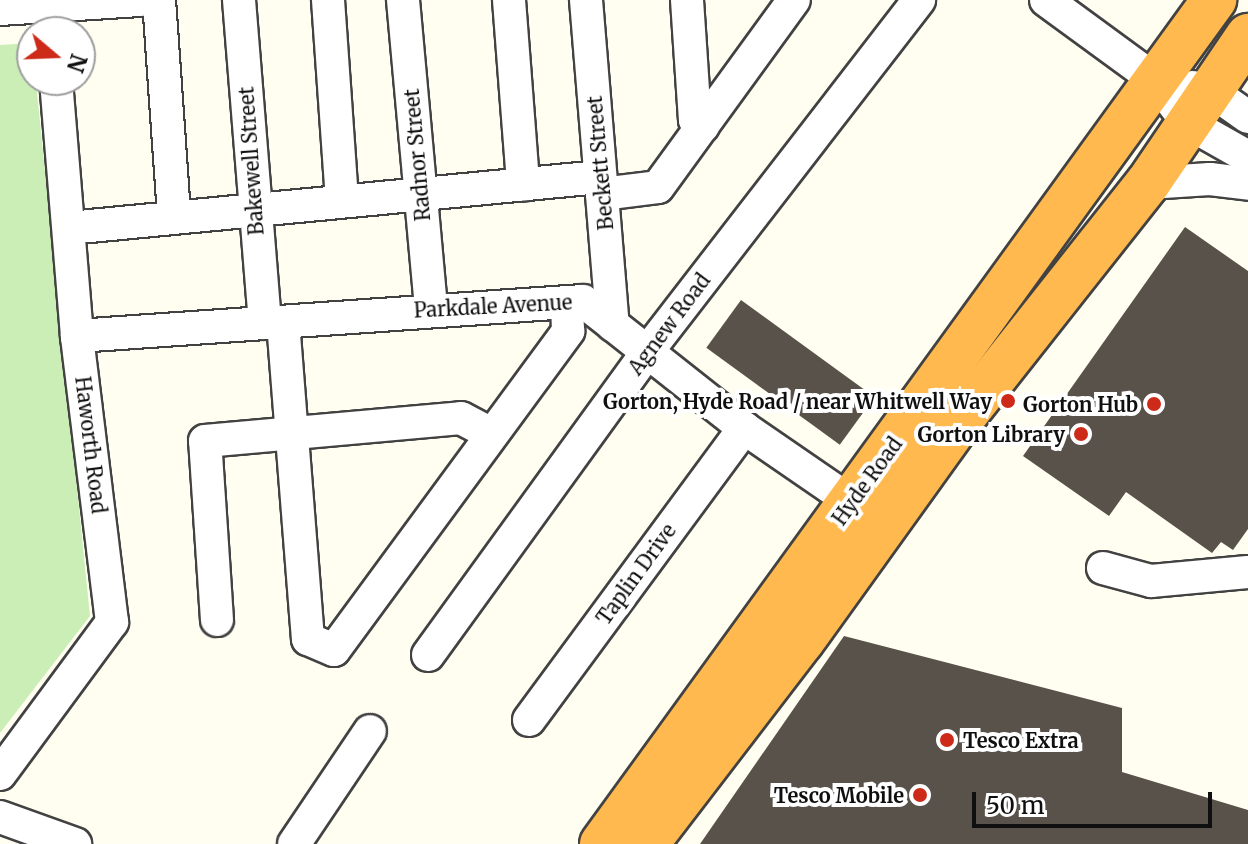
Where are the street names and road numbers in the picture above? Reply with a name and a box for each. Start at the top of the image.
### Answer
street label: Bakewell Street [234,86,268,236]
street label: Radnor Street [399,88,435,222]
street label: Beckett Street [582,95,618,231]
street label: Agnew Road [623,269,715,379]
street label: Parkdale Avenue [413,290,573,322]
street label: Haworth Road [71,375,111,515]
street label: Hyde Road [827,432,907,530]
street label: Taplin Drive [591,519,681,629]

